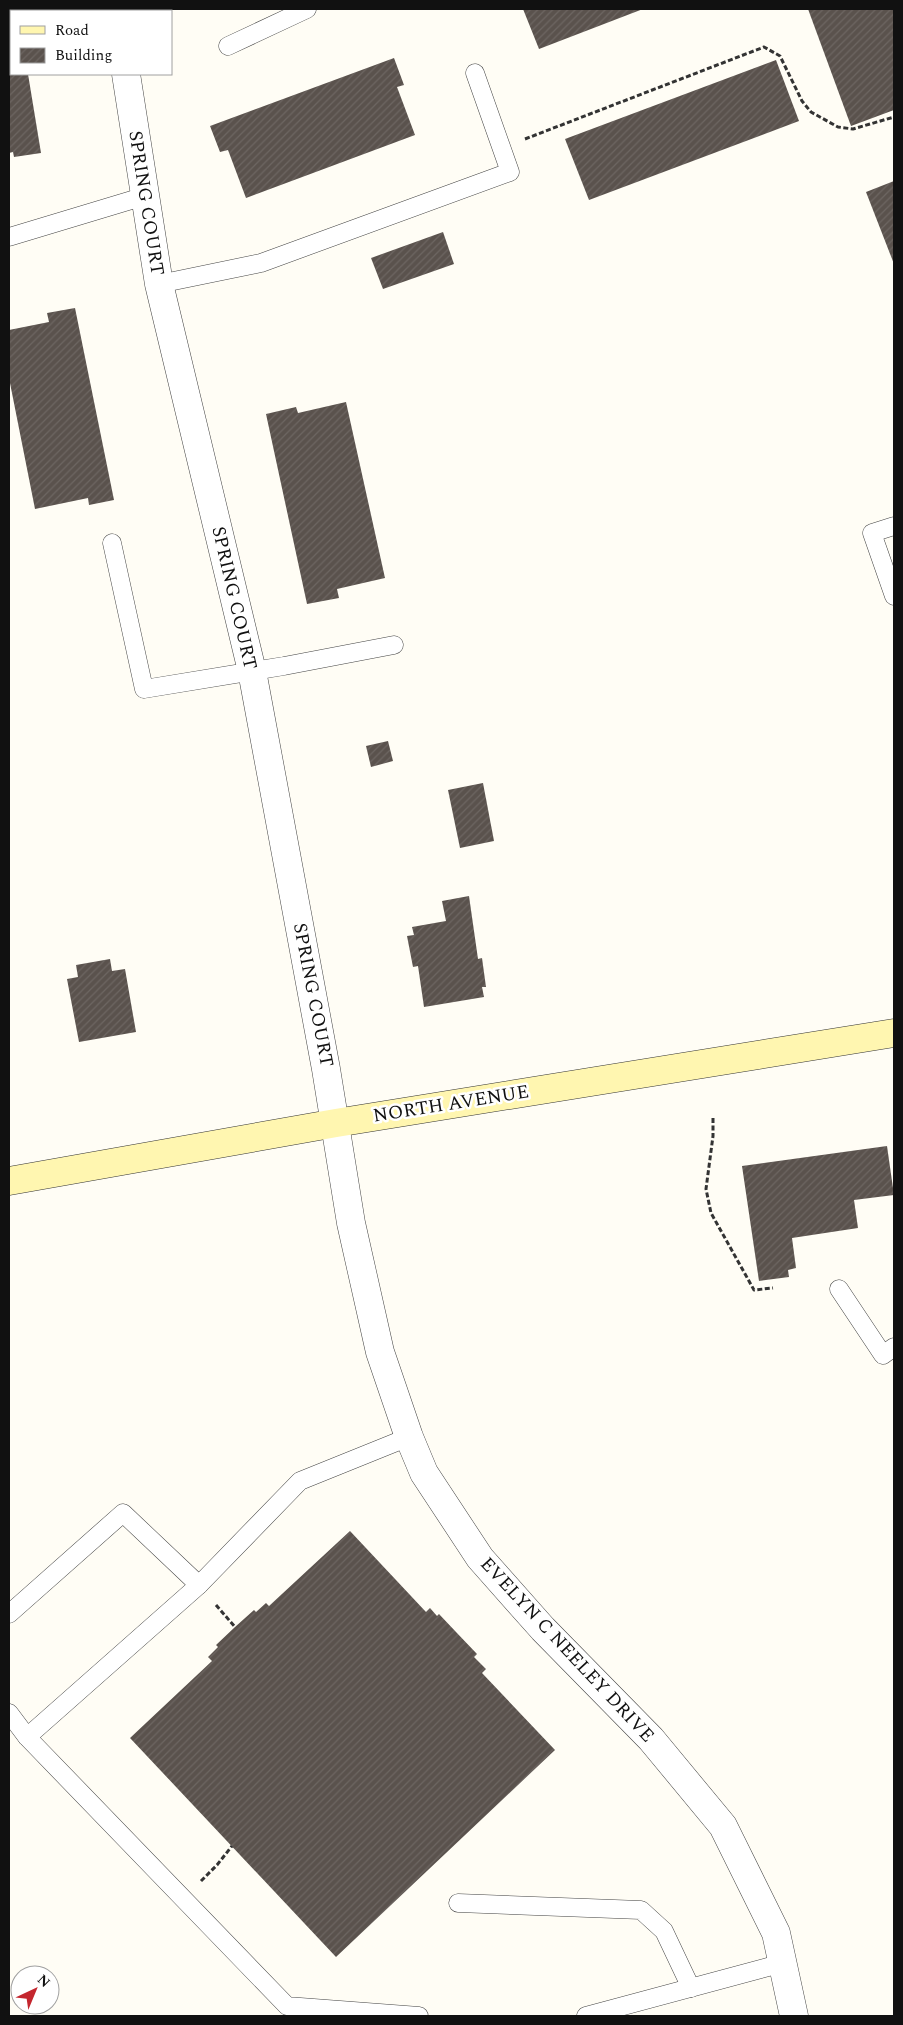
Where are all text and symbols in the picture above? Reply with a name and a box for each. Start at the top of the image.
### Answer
legend [10,10,172,75]
text: Road [55,19,89,42]
text: Building [55,44,112,67]
street label: SPRING COURT [120,129,172,277]
street label: SPRING COURT [203,524,265,672]
street label: SPRING COURT [285,920,341,1070]
street label: NORTH AVENUE [371,1077,531,1131]
street label: EVELYN C NEELEY DRIVE [473,1551,661,1749]
north arrow [10,1965,60,2015]
text: N [32,1969,55,1993]

